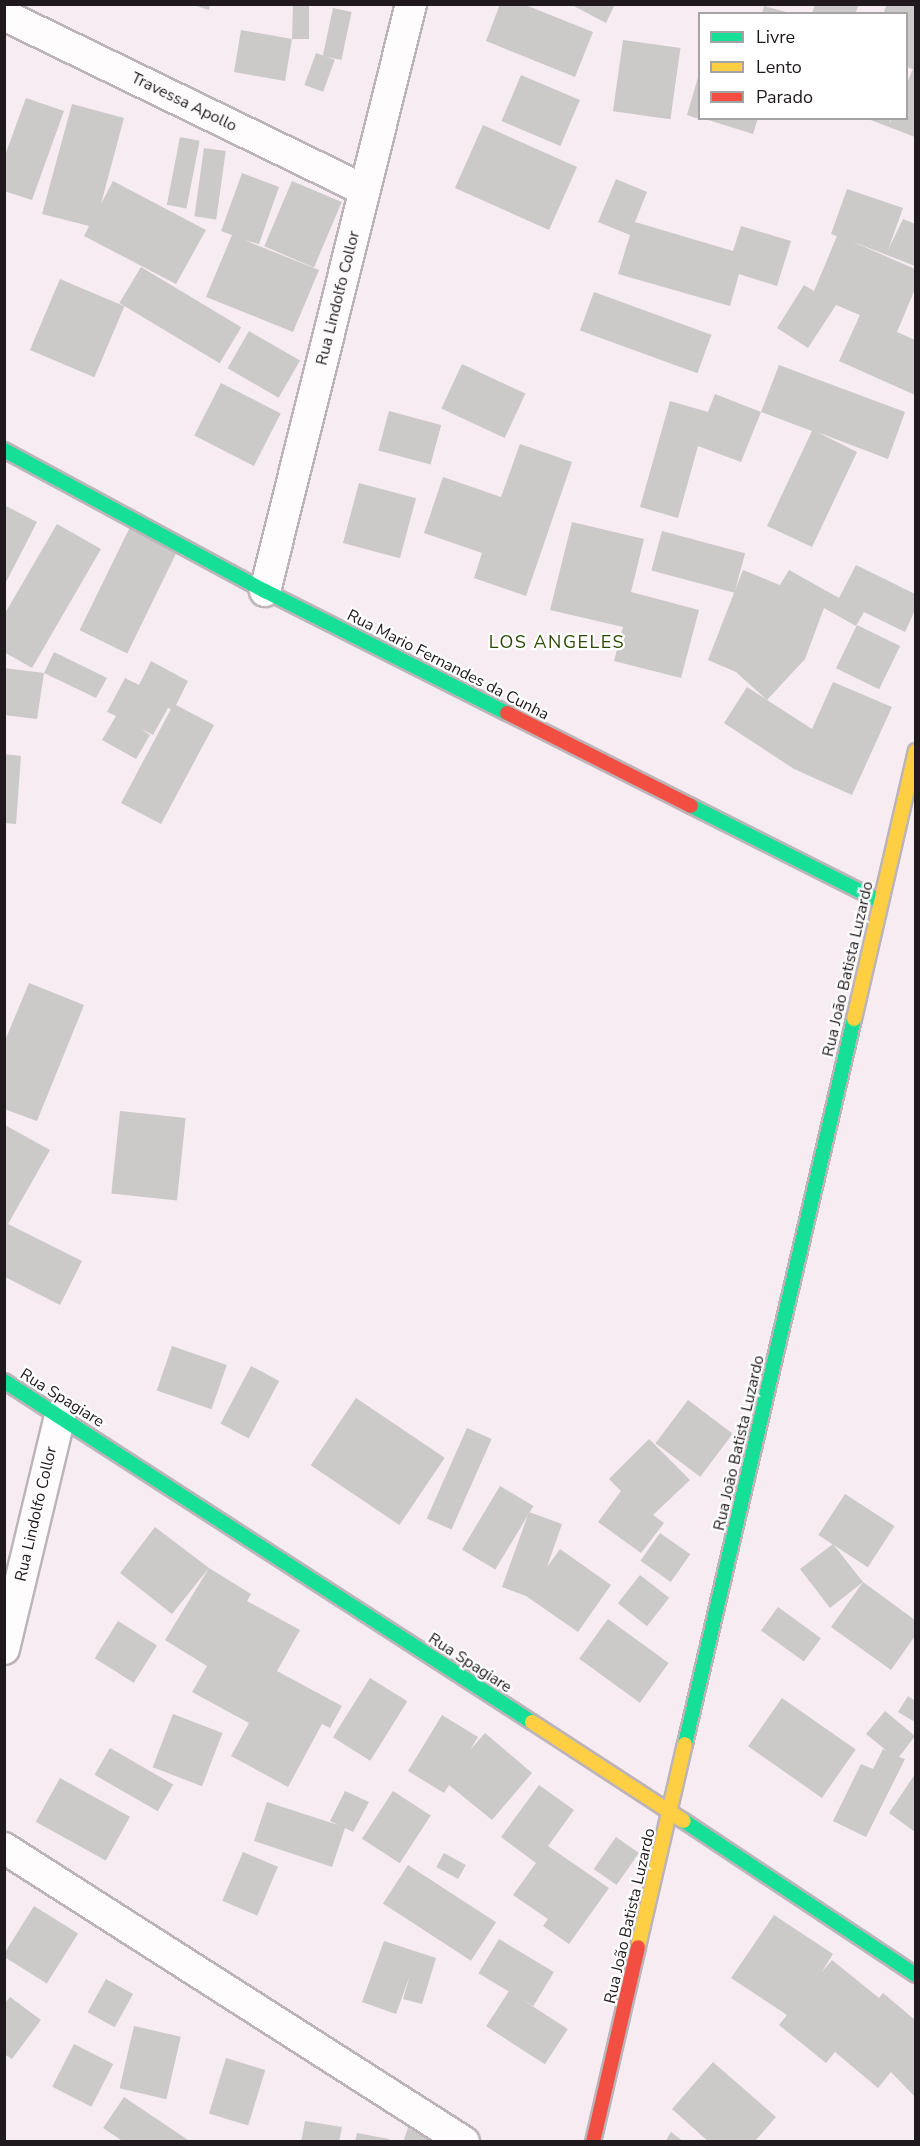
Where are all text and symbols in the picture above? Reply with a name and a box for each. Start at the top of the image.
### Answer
legend [698,12,908,120]
text: Livre [756,25,795,49]
text: Lento [756,55,802,79]
street label: Travessa Apollo [128,68,240,136]
text: Parado [756,85,813,109]
street label: Rua Lindolfo Collor [312,229,364,367]
street label: Rua Mario Fernandes da Cunha [344,606,552,724]
district label: LOS ANGELES [489,631,625,653]
street label: Rua João Batista Luzardo [818,879,878,1059]
street label: Rua João Batista Luzardo [709,1353,769,1533]
street label: Rua Spagiare [16,1365,108,1431]
street label: Rua Lindolfo Collor [11,1445,61,1583]
street label: Rua Spagiare [425,1629,515,1697]
street label: Rua João Batista Luzardo [600,1826,660,2006]

